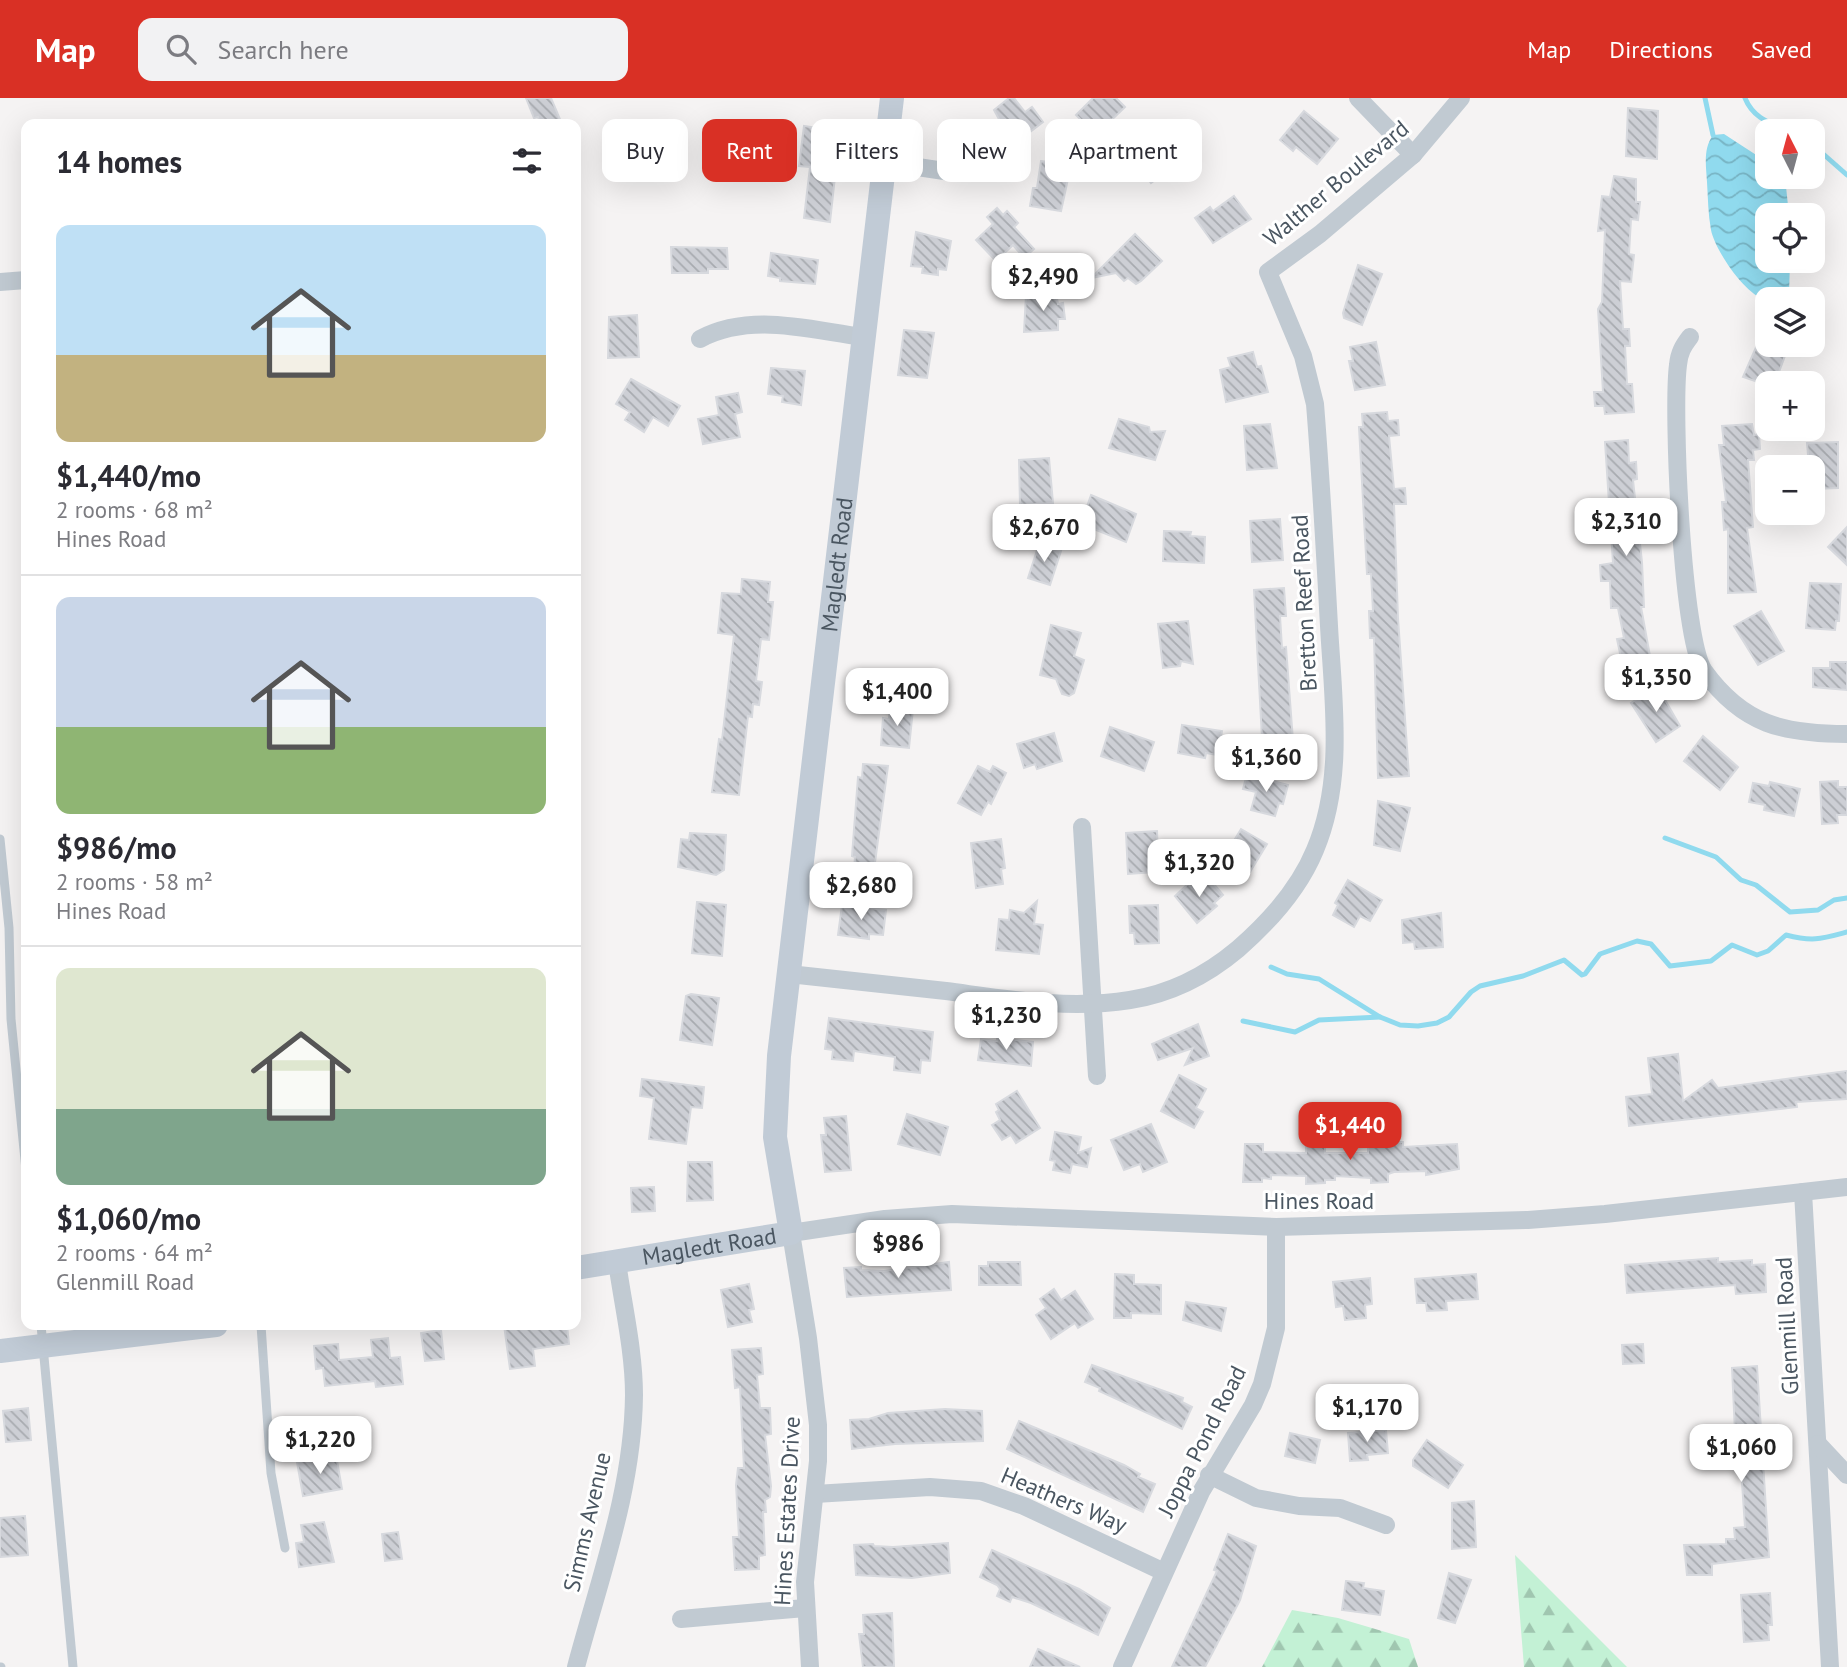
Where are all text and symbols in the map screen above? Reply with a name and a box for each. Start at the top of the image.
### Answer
search box [138,18,628,81]
text: Map [35,28,96,71]
icon: search [162,30,200,68]
text: Search here [218,33,349,66]
text: Map [1527,34,1571,65]
text: Directions [1609,34,1713,65]
text: Saved [1751,34,1812,65]
street label: Walther Boulevard [1257,113,1414,252]
chip: Buy [602,119,688,182]
chip: Rent [702,119,797,182]
chip: Filters [811,119,923,182]
chip: New [937,119,1031,182]
chip: Apartment [1045,119,1202,182]
north arrow [1755,119,1825,189]
map controls [1755,119,1825,525]
text: 14 homes [56,142,182,181]
icon: filters [508,142,546,180]
button: locate [1755,203,1825,273]
pin: $2,490 [986,254,1100,313]
text: $2,490 [1007,261,1079,290]
icon: home [238,270,364,396]
button: layers [1755,287,1825,357]
button: + [1755,371,1825,441]
button: − [1755,455,1825,525]
text: $1,440/mo [56,456,201,495]
text: 2 rooms · 68 m² [56,495,213,524]
street label: Magledt Road [814,496,859,634]
pin: $2,310 [1569,498,1683,558]
pin: $2,670 [987,504,1101,564]
text: $2,310 [1590,506,1662,535]
text: $2,670 [1008,512,1080,541]
street label: Bretton Reef Road [1284,514,1323,692]
text: Hines Road [56,524,166,553]
icon: home [238,642,364,768]
pin: $1,350 [1599,654,1713,714]
text: $1,350 [1620,662,1692,691]
pin: $1,400 [840,668,954,728]
text: $1,400 [861,676,933,705]
pin: $1,360 [1209,734,1323,794]
text: $1,360 [1230,742,1302,771]
text: $986/mo [56,828,177,867]
pin: $1,320 [1142,840,1256,899]
text: $1,320 [1163,847,1235,876]
pin: $2,680 [804,862,918,922]
text: 2 rooms · 58 m² [56,867,213,896]
text: $2,680 [825,870,897,899]
text: Hines Road [56,896,166,925]
pin: $1,230 [949,992,1063,1052]
text: $1,230 [970,1000,1042,1029]
icon: home [238,1013,364,1139]
pin: $1,440 [1293,1102,1407,1162]
text: $1,440 [1314,1110,1386,1139]
street label: Hines Road [1264,1186,1374,1215]
text: $1,060/mo [56,1199,201,1238]
pin: $986 [857,1220,939,1280]
street label: Magledt Road [640,1221,778,1271]
text: $986 [872,1228,924,1257]
text: 2 rooms · 64 m² [56,1238,213,1267]
street label: Glenmill Road [1768,1256,1805,1396]
text: Glenmill Road [56,1267,194,1296]
street label: Joppa Pond Road [1151,1360,1252,1522]
pin: $1,170 [1310,1384,1424,1444]
text: $1,170 [1331,1392,1403,1421]
pin: $1,220 [263,1416,377,1476]
street label: Hines Estates Drive [767,1416,806,1606]
text: $1,220 [284,1424,356,1453]
pin: $1,060 [1684,1424,1798,1484]
text: $1,060 [1705,1432,1777,1461]
street label: Simms Avenue [556,1449,617,1595]
street label: Heathers Way [997,1460,1132,1539]

